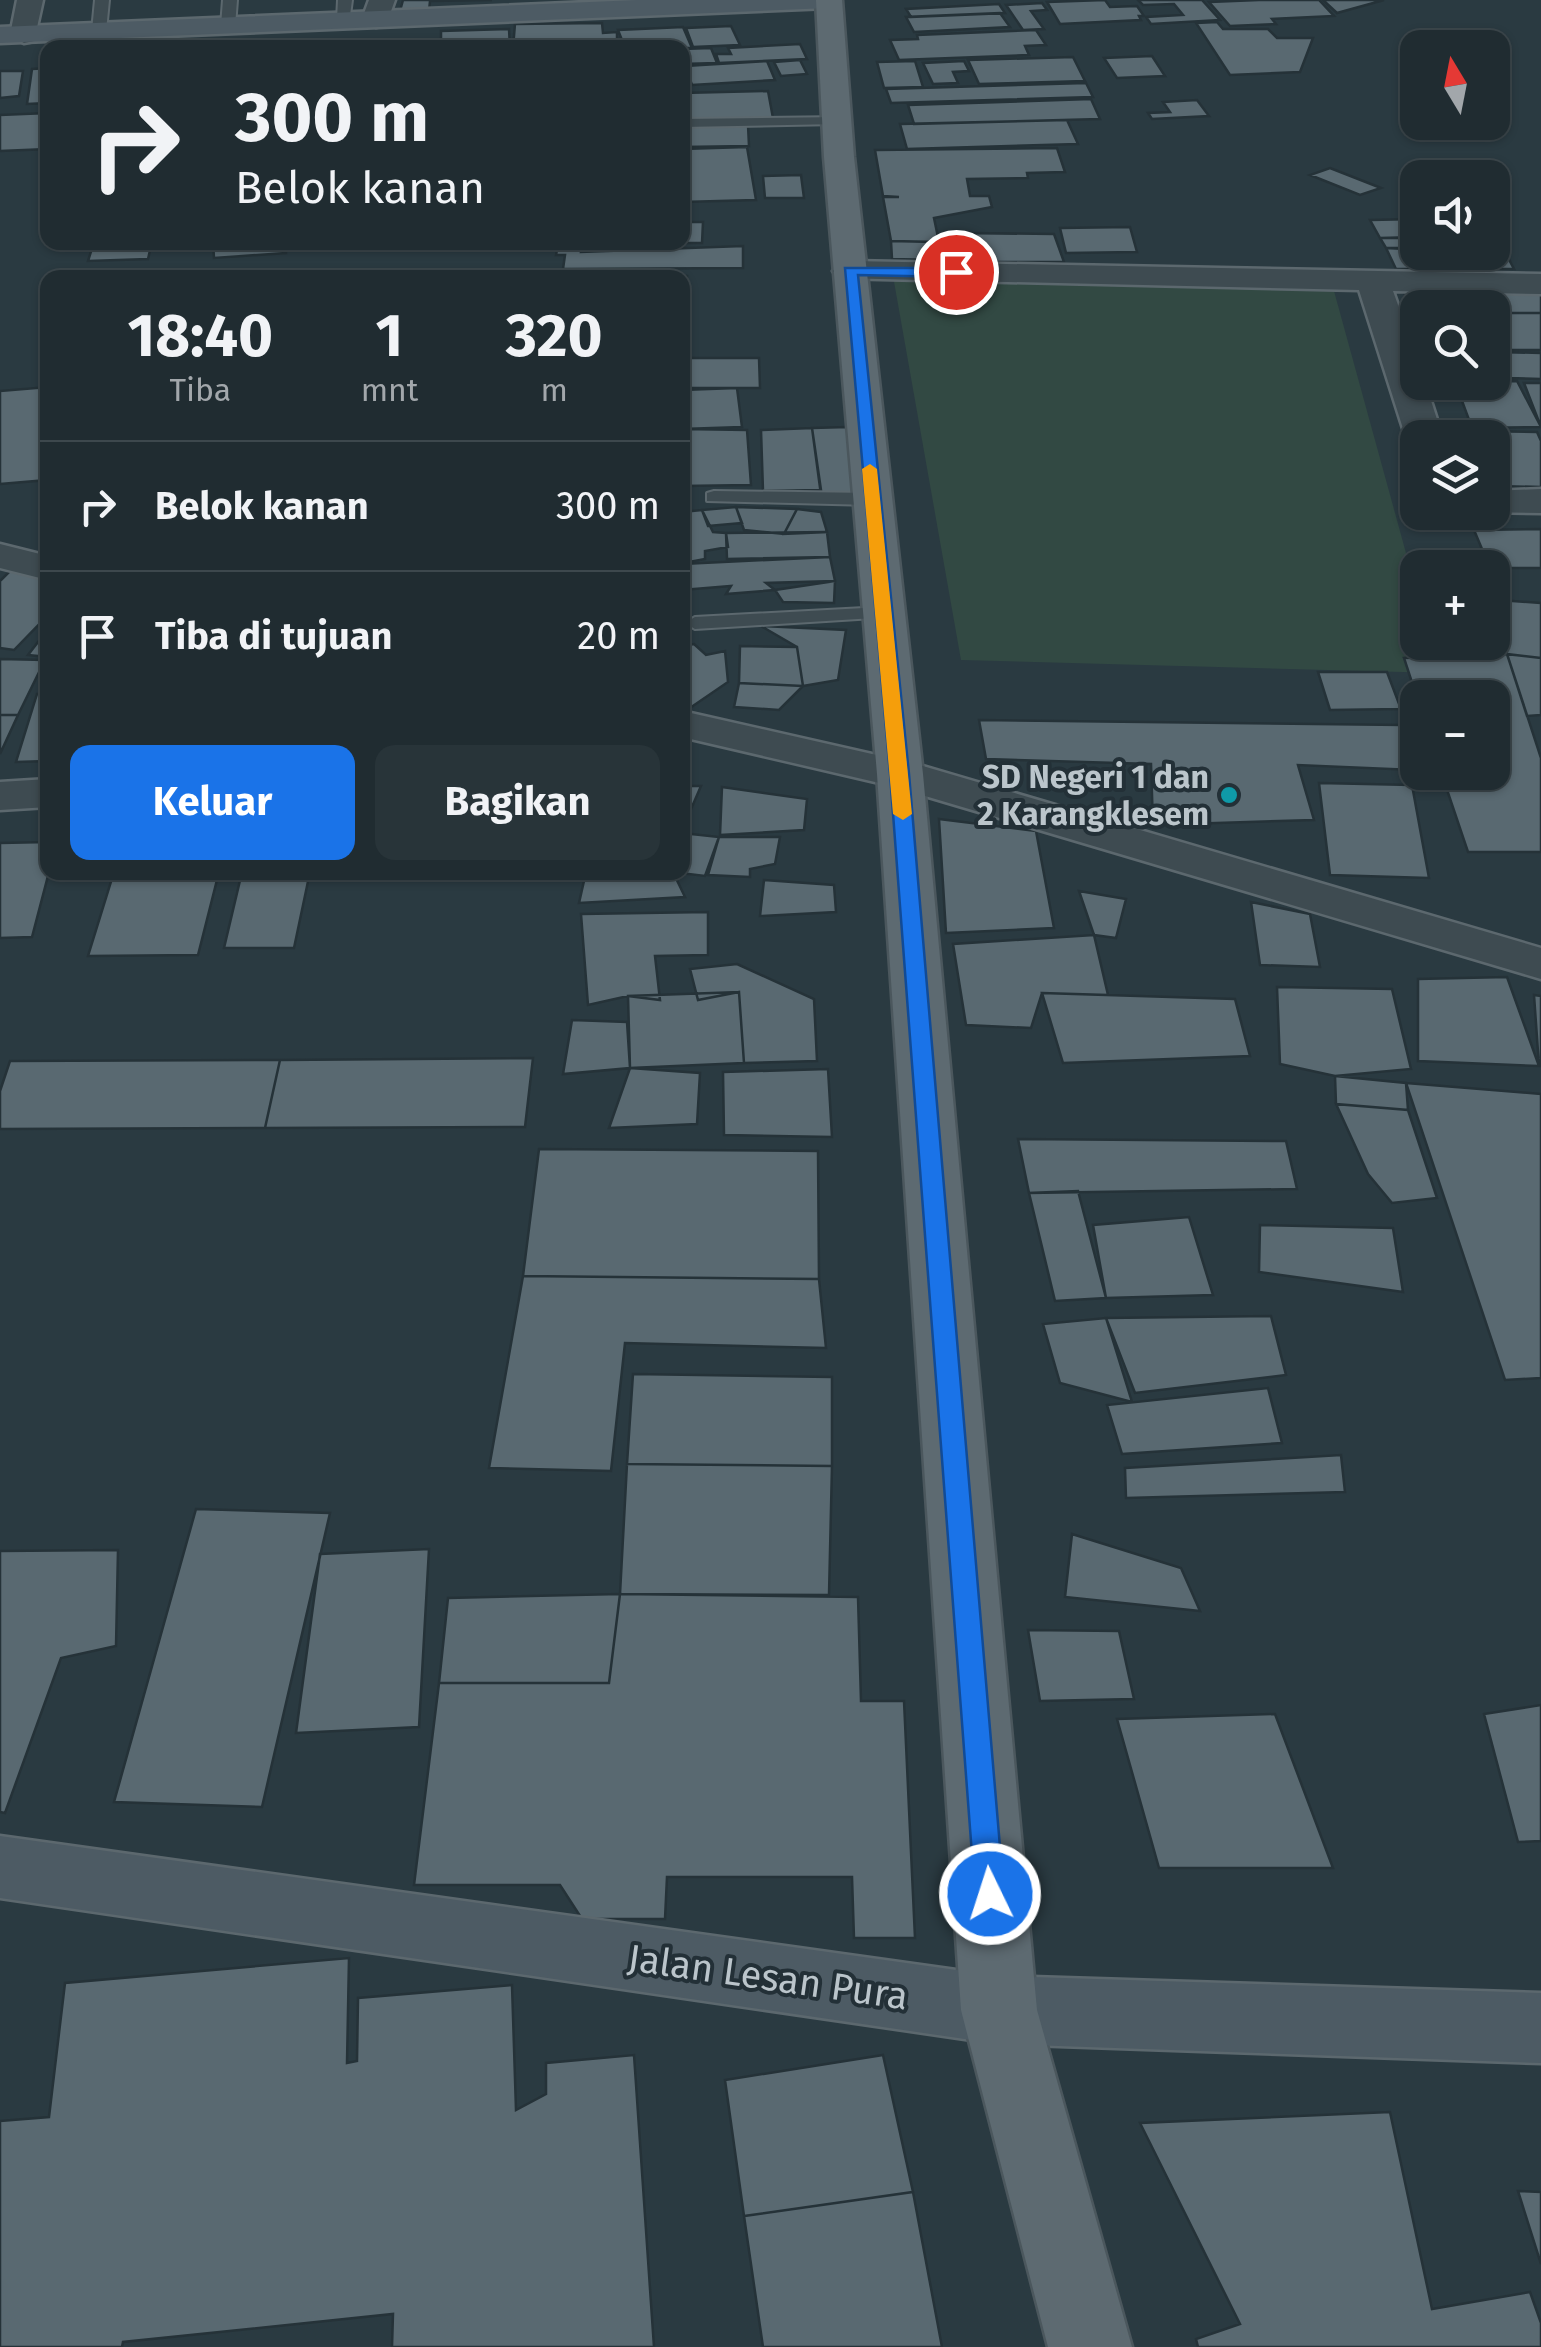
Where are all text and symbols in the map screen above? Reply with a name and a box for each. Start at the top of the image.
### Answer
north arrow [1400,30,1510,140]
map controls [1400,30,1510,790]
text: 300 m [235,76,429,160]
icon: right [70,80,200,210]
button: sound [1400,160,1510,270]
text: Belok kanan [235,161,485,215]
pin [914,230,999,315]
icon: arrive [929,245,984,300]
button: search [1400,290,1510,400]
text: 18:40 [127,300,273,372]
text: 1 [376,300,403,372]
text: 320 [506,300,603,372]
text: Tiba [169,371,231,409]
text: mnt [361,371,418,409]
text: m [540,371,568,409]
button: layers [1400,420,1510,530]
icon: right [70,479,125,534]
text: Belok kanan [155,483,369,529]
text: 300 m [556,483,660,529]
button: + [1400,550,1510,660]
icon: arrive [70,609,125,664]
text: Tiba di tujuan [155,613,392,659]
text: 20 m [577,613,660,659]
button: − [1400,680,1510,790]
button: Keluar [70,745,355,860]
button: Bagikan [375,745,660,860]
place label: SD Negeri 1 dan 2 Karangklesem [977,758,1209,833]
marker: SD Negeri 1 dan 2 Karangklesem [1218,784,1240,806]
position arrow [938,1842,1042,1946]
street label: Jalan Lesan Pura [625,1935,911,2019]

